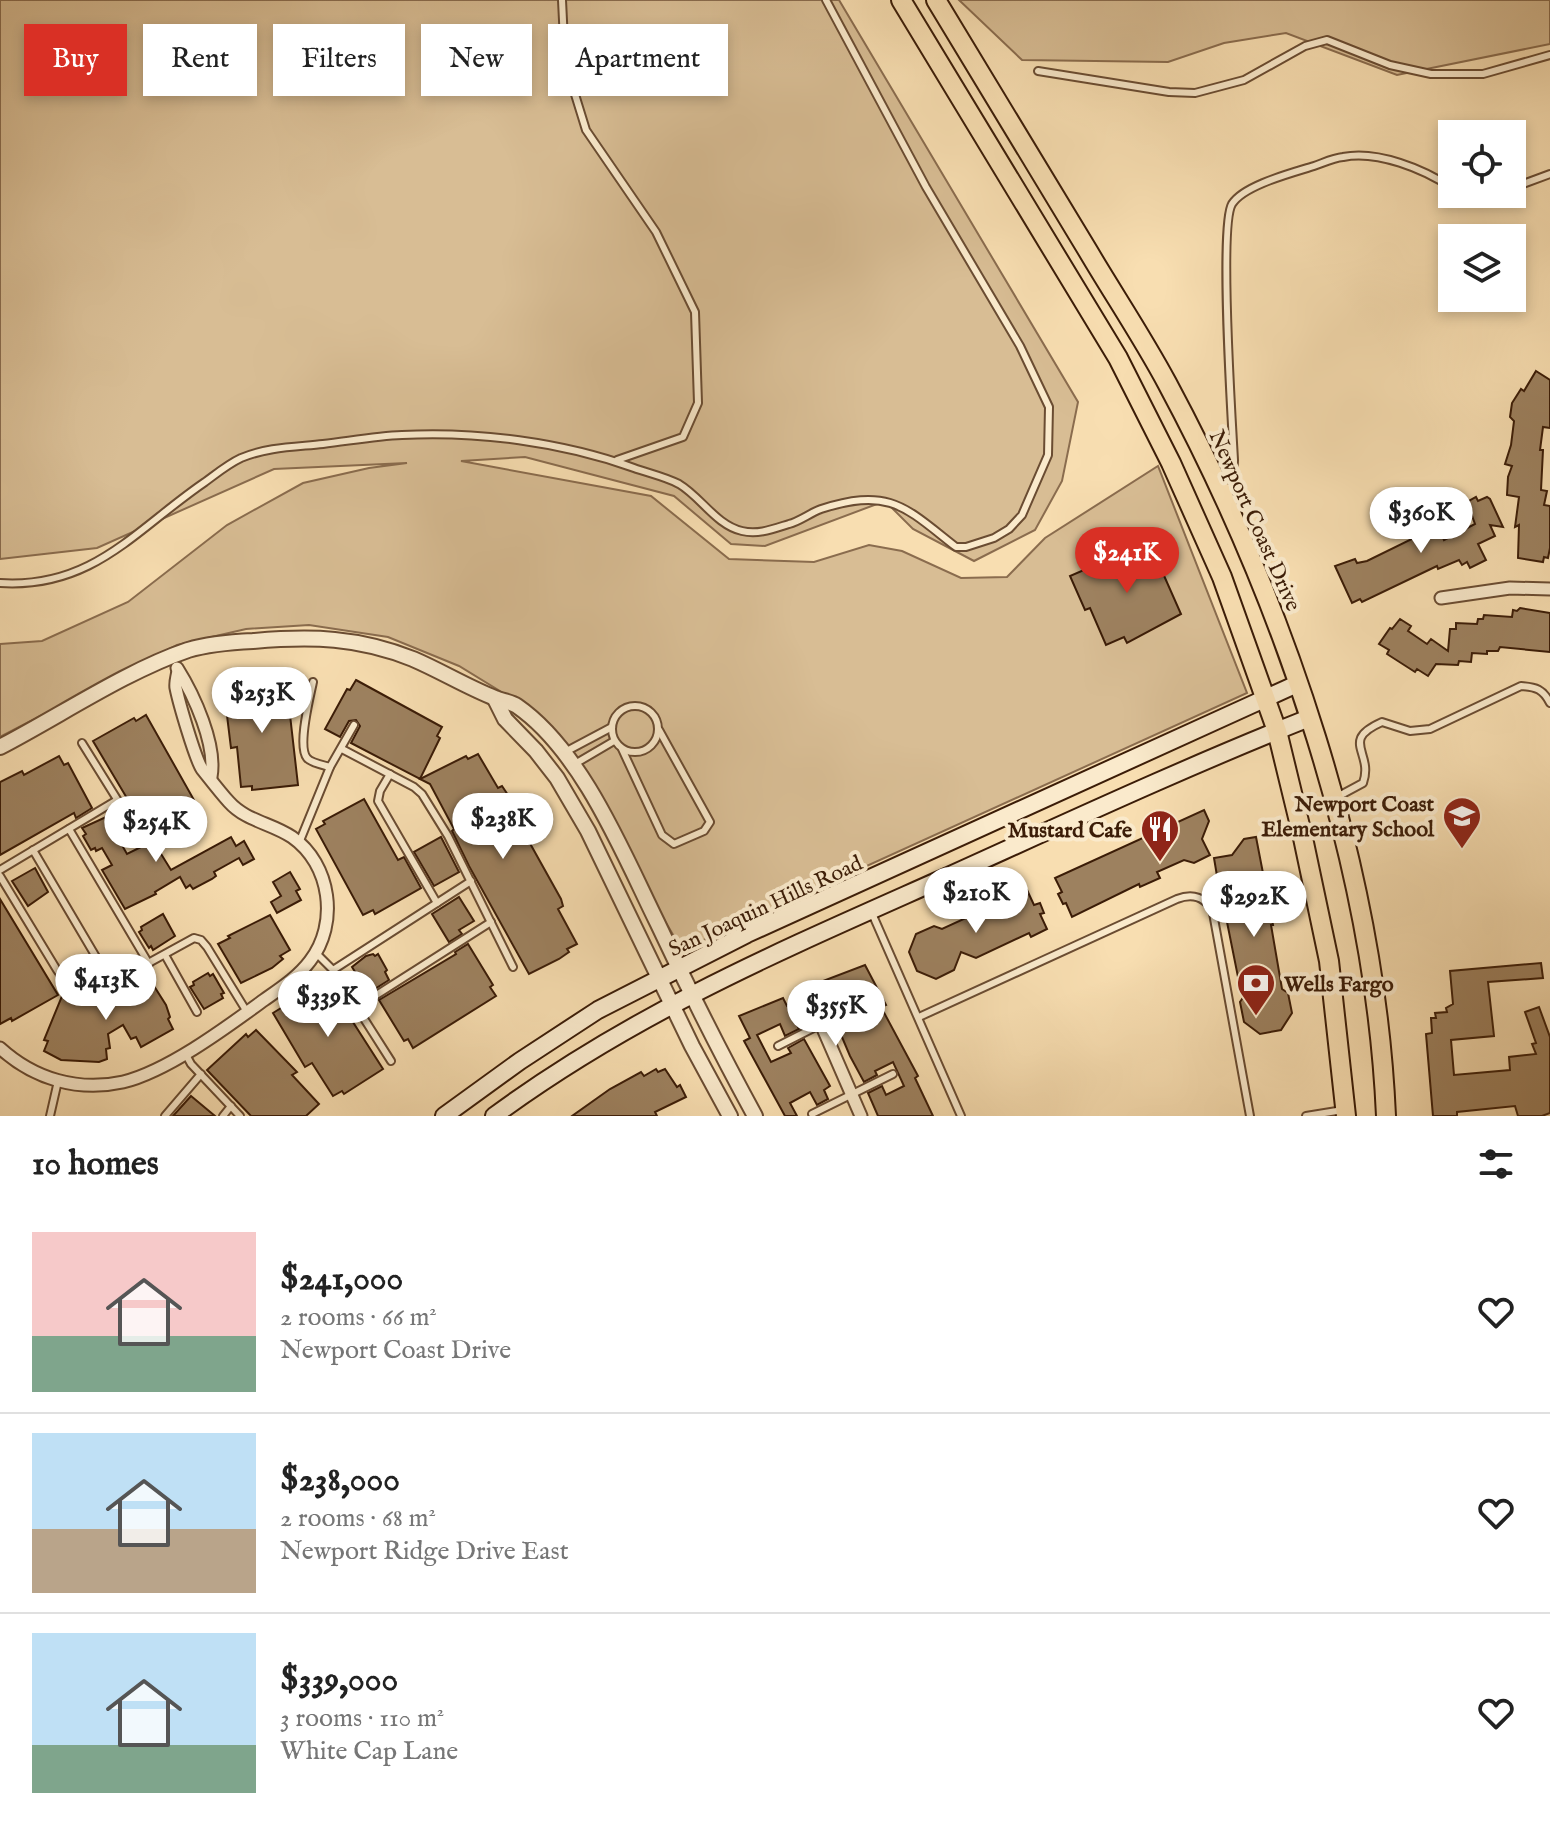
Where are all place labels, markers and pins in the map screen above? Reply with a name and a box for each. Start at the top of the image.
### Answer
pin: $360K [1365,487,1477,555]
pin: $241K [1071,527,1183,595]
pin: $253K [206,667,318,735]
place label: Newport Coast Elementary School [1261,791,1435,844]
pin: $238K [447,793,559,861]
school or university icon: Newport Coast Elementary School [1441,795,1483,850]
pin: $254K [100,796,212,864]
restaurant icon: Mustard Cafe [1139,808,1181,863]
place label: Mustard Cafe [1008,817,1132,845]
pin: $210K [920,867,1032,935]
pin: $292K [1198,871,1310,939]
pin: $413K [50,954,162,1022]
bank icon: Wells Fargo [1235,962,1277,1017]
pin: $339K [272,971,384,1039]
place label: Wells Fargo [1283,971,1394,999]
pin: $355K [780,980,892,1048]

